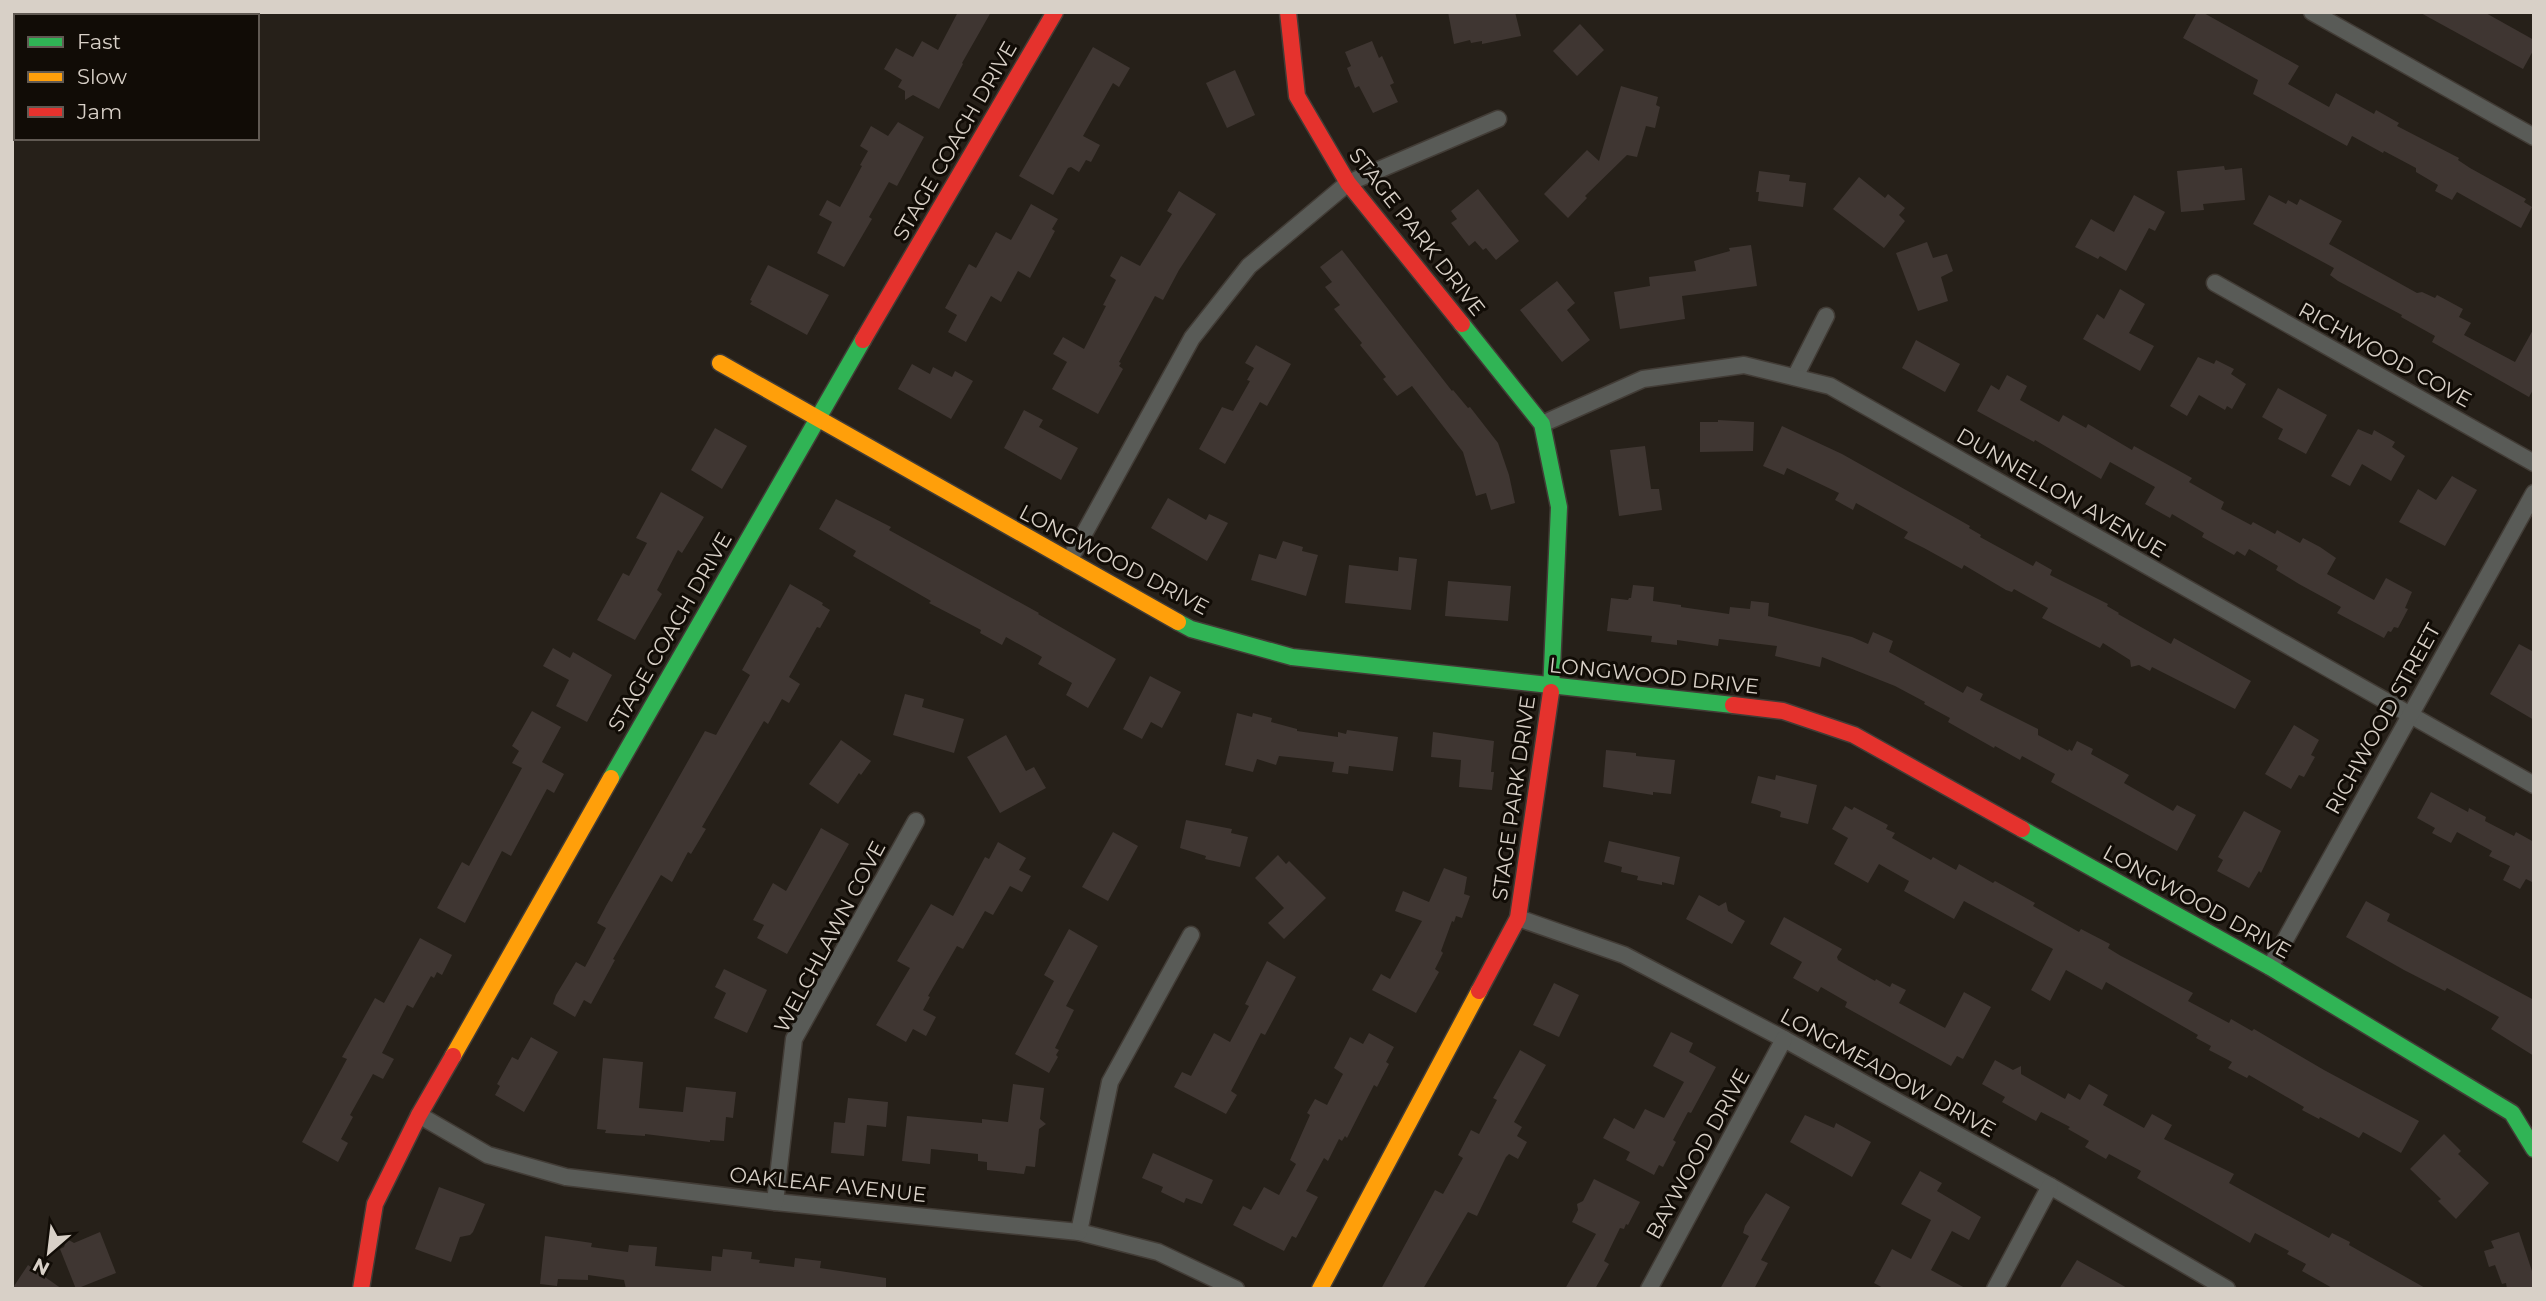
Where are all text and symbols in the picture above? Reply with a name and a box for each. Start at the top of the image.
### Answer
legend [14,14,259,140]
text: Fast [77,29,121,54]
street label: STAGE COACH DRIVE [887,37,1022,245]
text: Slow [77,64,127,89]
text: Jam [76,99,122,124]
street label: STAGE PARK DRIVE [1344,143,1491,321]
street label: RICHWOOD COVE [2294,297,2476,412]
street label: DUNNELLON AVENUE [1952,422,2170,563]
street label: LONGWOOD DRIVE [1015,499,1213,620]
street label: STAGE COACH DRIVE [602,528,737,736]
street label: RICHWOOD STREET [2320,619,2445,819]
street label: LONGWOOD DRIVE [1548,652,1760,699]
street label: STAGE PARK DRIVE [1487,694,1540,902]
street label: WELCHLAWN COVE [769,837,891,1037]
street label: LONGWOOD DRIVE [2099,839,2296,964]
street label: LONGMEADOW DRIVE [1776,1003,2000,1142]
street label: BAYWOOD DRIVE [1640,1064,1755,1243]
street label: OAKLEAF AVENUE [728,1162,928,1207]
north arrow [14,1217,84,1287]
text: N [29,1253,53,1280]

